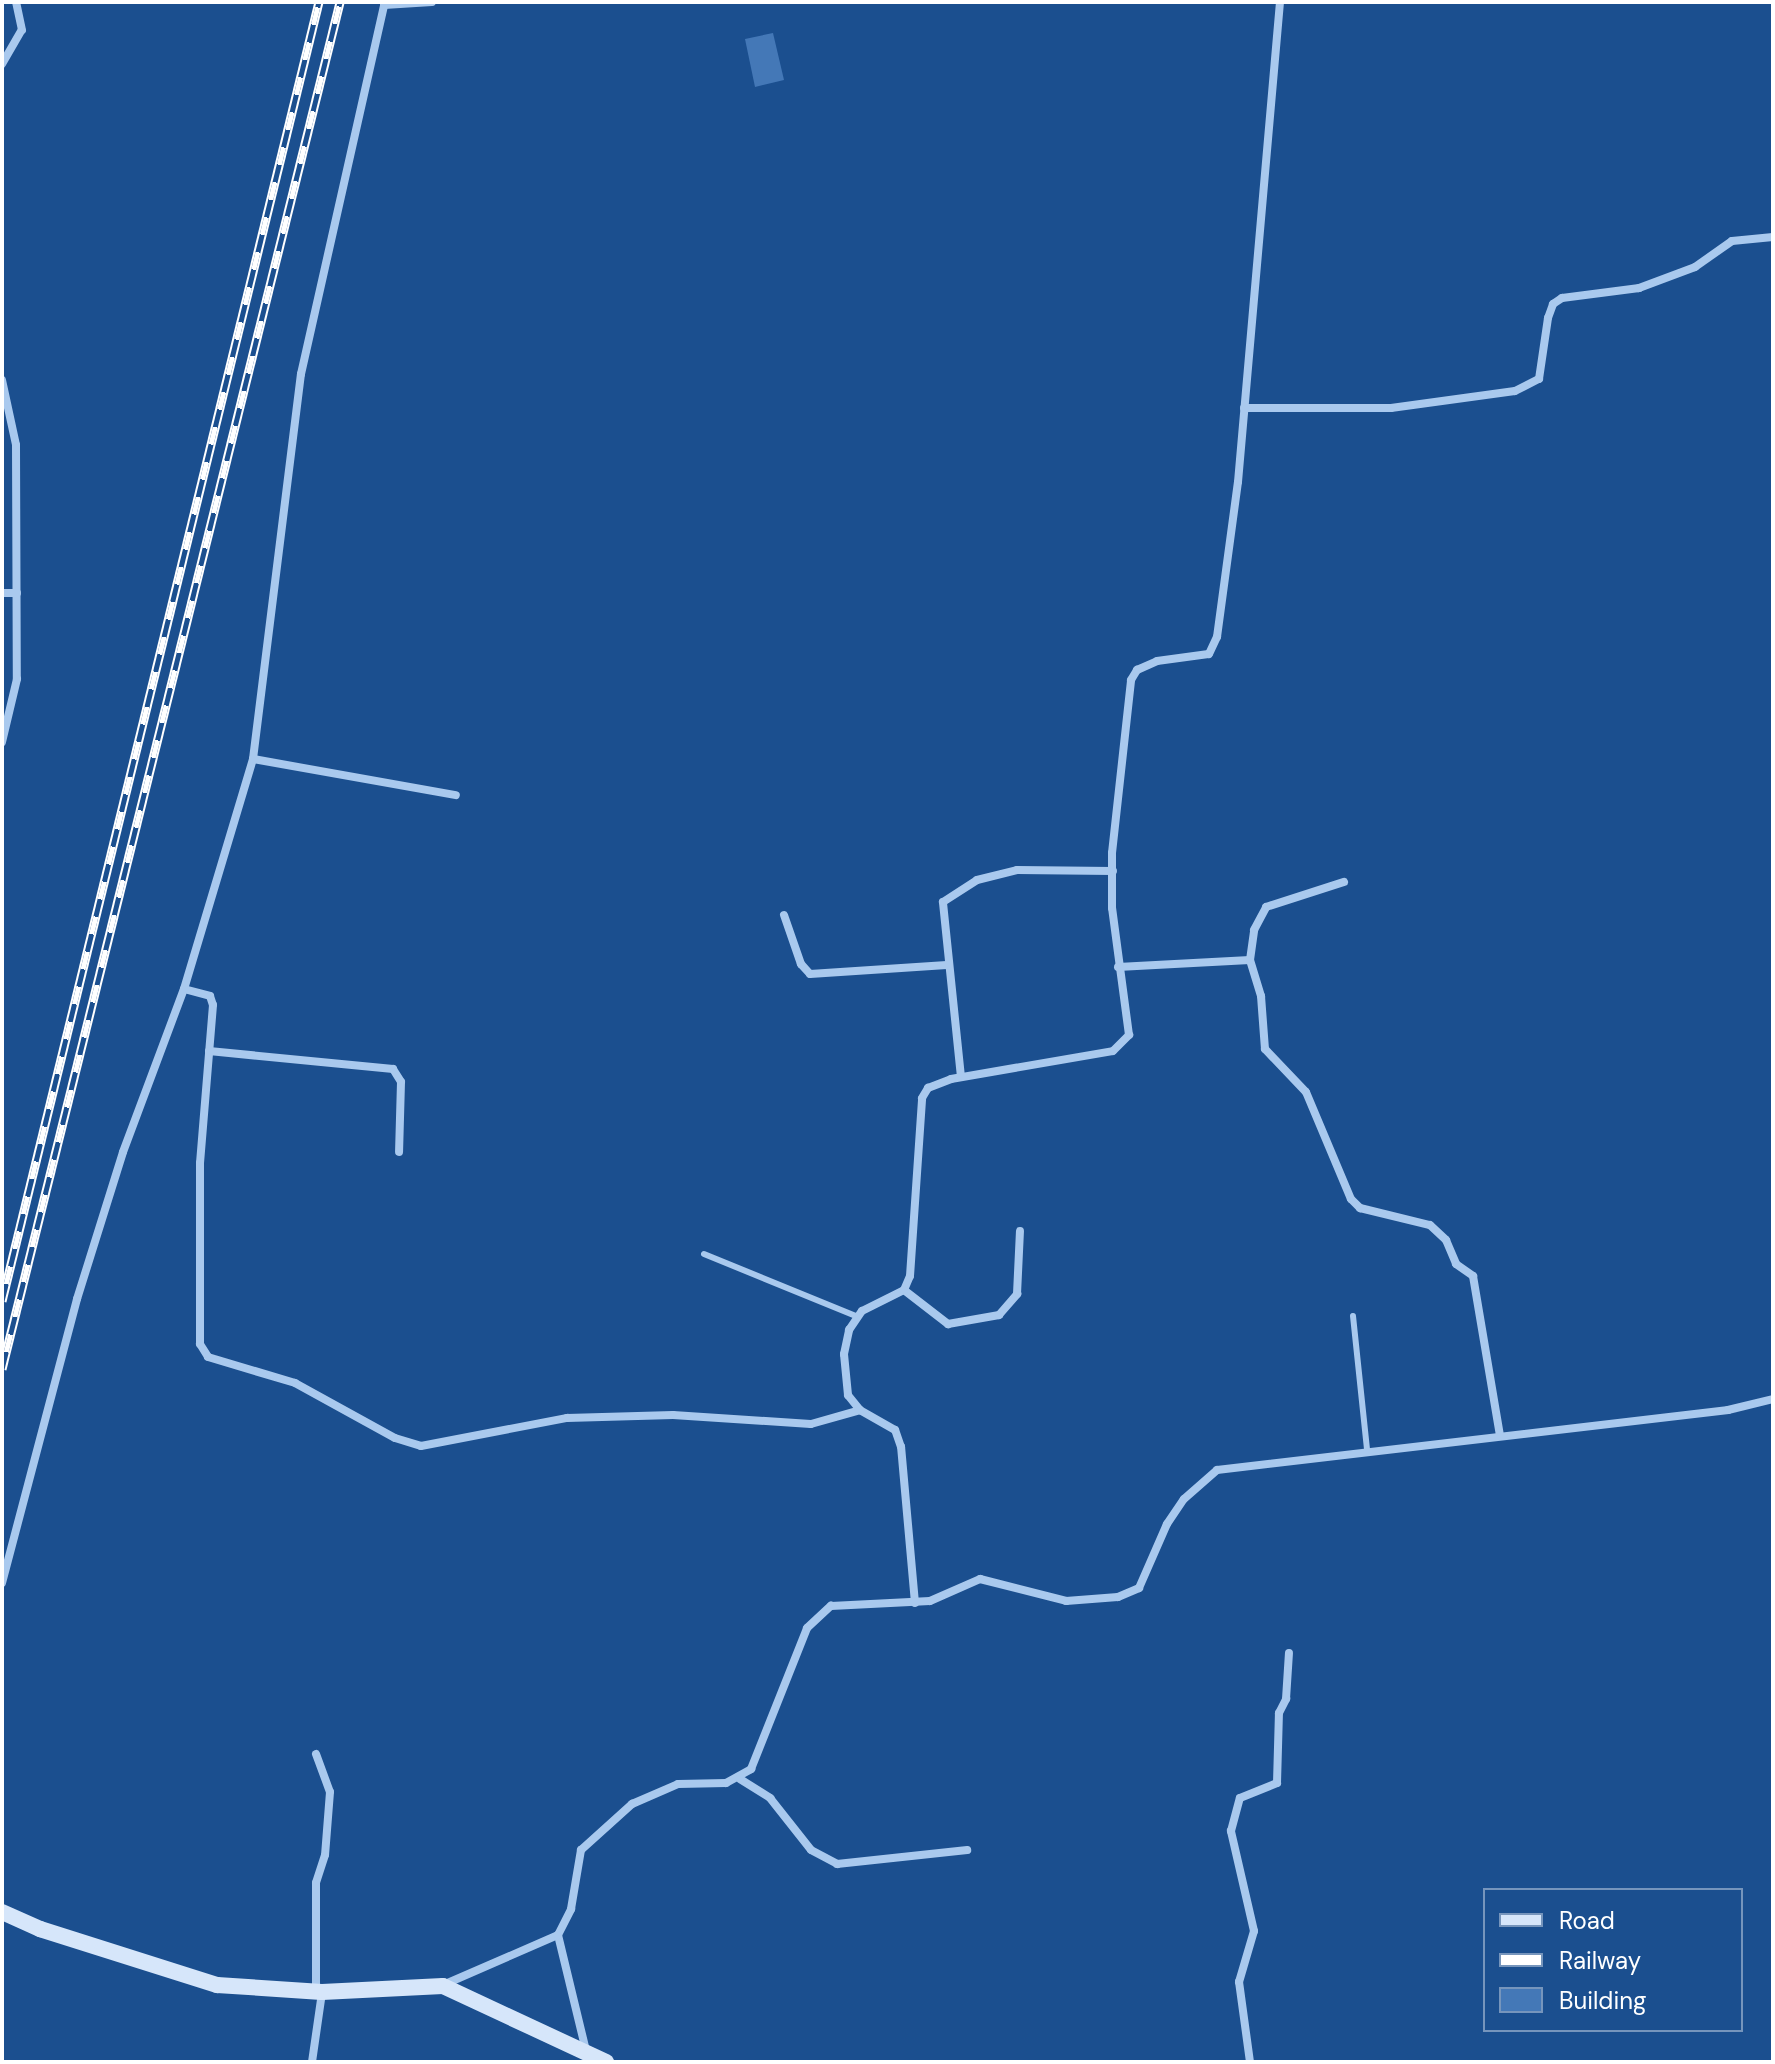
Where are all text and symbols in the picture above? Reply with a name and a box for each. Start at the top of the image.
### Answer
legend [1483,1888,1743,2032]
text: Road [1559,1905,1615,1936]
text: Railway [1559,1945,1641,1976]
text: Building [1559,1985,1646,2016]

